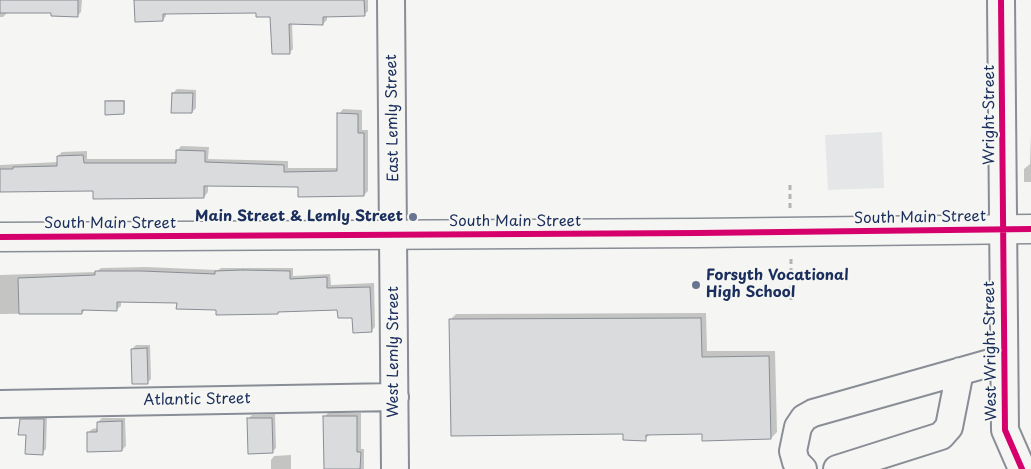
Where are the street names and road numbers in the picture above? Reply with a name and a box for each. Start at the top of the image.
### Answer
street label: East Lemly Street [383,54,403,182]
street label: Wright Street [981,65,999,165]
street label: South Main Street [854,208,986,228]
street label: South Main Street [449,213,581,231]
street label: South Main Street [44,215,176,233]
street label: West Wright Street [981,281,1001,421]
street label: West Lemly Street [385,286,403,418]
street label: Atlantic Street [143,390,251,410]

